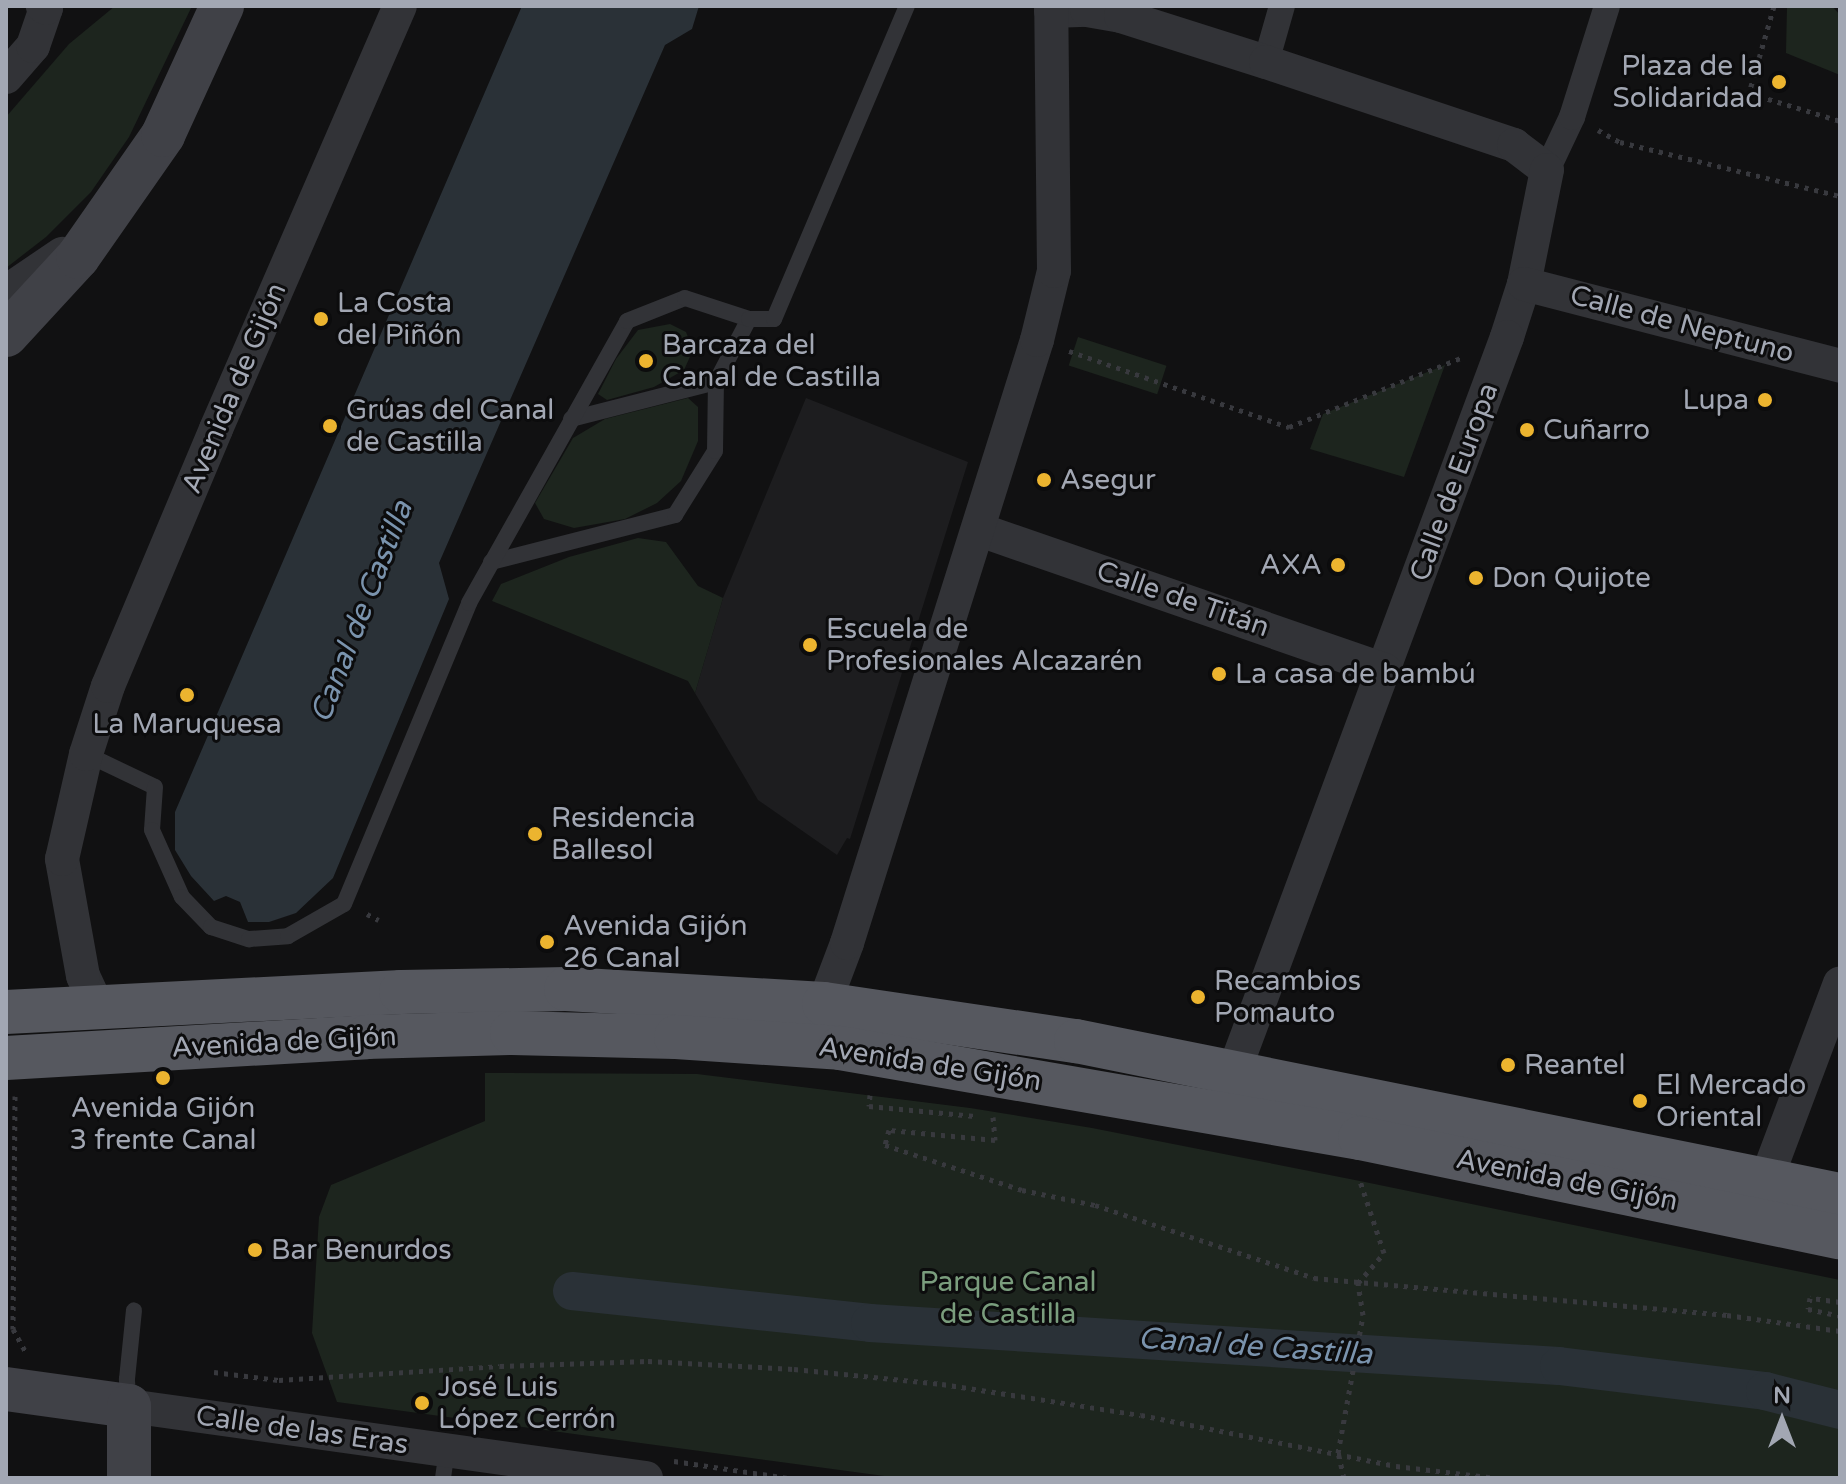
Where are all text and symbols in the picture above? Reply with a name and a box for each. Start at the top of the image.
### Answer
place label: Plaza de la Solidaridad [1613,49,1763,115]
marker: Plaza de la Solidaridad [1770,73,1788,91]
street label: Avenida de Gijón [175,278,293,498]
street label: Calle de Neptuno [1566,278,1798,370]
place label: La Costa del Piñón [337,286,461,352]
marker: La Costa del Piñón [312,310,330,328]
place label: Barcaza del Canal de Castilla [662,328,881,394]
marker: Barcaza del Canal de Castilla [637,352,655,370]
street label: Calle de Europa [1403,378,1505,586]
place label: Lupa [1682,383,1749,417]
marker: Lupa [1756,391,1774,409]
place label: Grúas del Canal de Castilla [346,393,554,459]
place label: Cuñarro [1543,413,1650,447]
marker: Grúas del Canal de Castilla [321,417,339,435]
marker: Cuñarro [1518,421,1536,439]
place label: Asegur [1060,463,1156,497]
marker: Asegur [1035,471,1053,489]
water label: Canal de Castilla [303,496,421,728]
place label: AXA [1260,548,1322,582]
street label: Calle de Titán [1092,554,1274,644]
marker: AXA [1329,556,1347,574]
place label: Don Quijote [1492,561,1651,595]
marker: Don Quijote [1467,569,1485,587]
place label: Escuela de Profesionales Alcazarén [826,612,1143,678]
marker: Escuela de Profesionales Alcazarén [801,636,819,654]
place label: La casa de bambú [1235,657,1476,691]
marker: La casa de bambú [1210,665,1228,683]
marker: La Maruquesa [178,686,196,704]
place label: La Maruquesa [92,707,282,741]
place label: Residencia Ballesol [551,801,695,867]
marker: Residencia Ballesol [526,825,544,843]
place label: Avenida Gijón 26 Canal [563,909,747,975]
marker: Avenida Gijón 26 Canal [538,933,556,951]
place label: Recambios Pomauto [1214,964,1361,1030]
marker: Recambios Pomauto [1189,988,1207,1006]
street label: Avenida de Gijón [171,1019,397,1065]
street label: Avenida de Gijón [816,1030,1044,1098]
place label: Reantel [1524,1048,1626,1082]
marker: Reantel [1499,1056,1517,1074]
place label: El Mercado Oriental [1656,1068,1806,1134]
marker: Avenida Gijón 3 frente Canal [154,1069,172,1087]
place label: Avenida Gijón 3 frente Canal [69,1091,257,1157]
marker: El Mercado Oriental [1631,1092,1649,1110]
street label: Avenida de Gijón [1453,1142,1681,1218]
place label: Bar Benurdos [271,1233,452,1267]
marker: Bar Benurdos [246,1241,264,1259]
park label: Parque Canal de Castilla [920,1265,1096,1331]
water label: Canal de Castilla [1137,1321,1373,1373]
place label: José Luis López Cerrón [438,1370,616,1436]
north arrow [1742,1380,1822,1460]
text: N [1773,1383,1791,1409]
marker: José Luis López Cerrón [413,1394,431,1412]
street label: Calle de las Eras [194,1398,410,1462]

